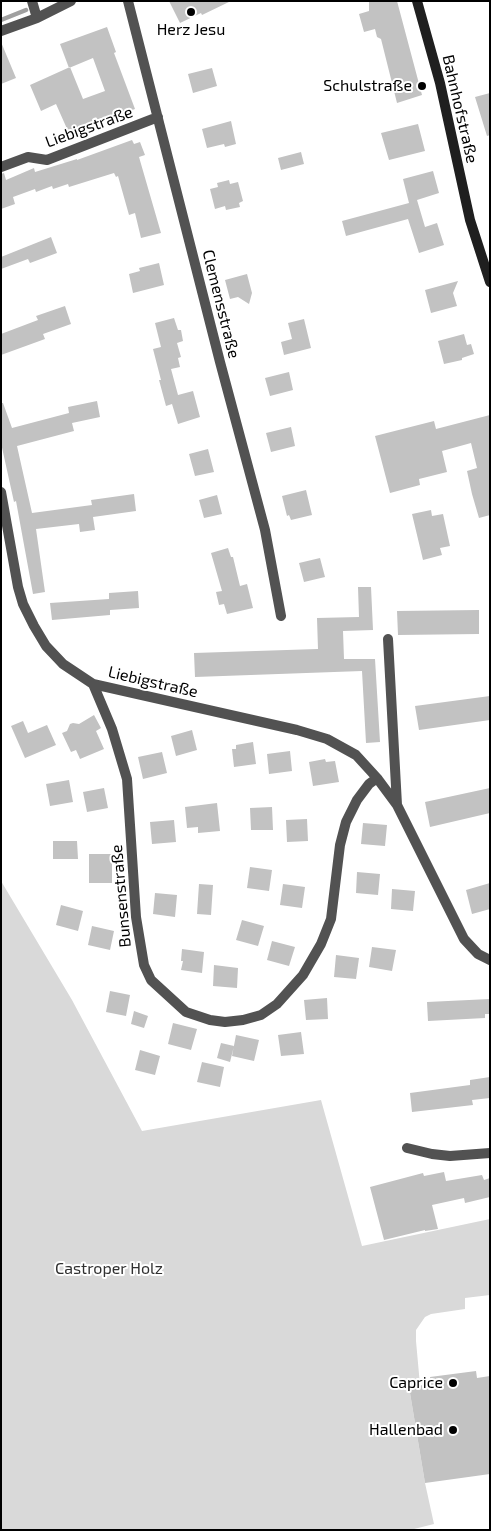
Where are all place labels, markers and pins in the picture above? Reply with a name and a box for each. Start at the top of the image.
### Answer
marker: Herz Jesu [185,6,197,18]
place label: Herz Jesu [157,20,225,40]
place label: Schulstraße [323,76,412,96]
marker: Schulstraße [416,80,428,92]
place label: Caprice [389,1373,443,1393]
marker: Caprice [447,1377,459,1389]
place label: Hallenbad [369,1420,443,1440]
marker: Hallenbad [447,1424,459,1436]

